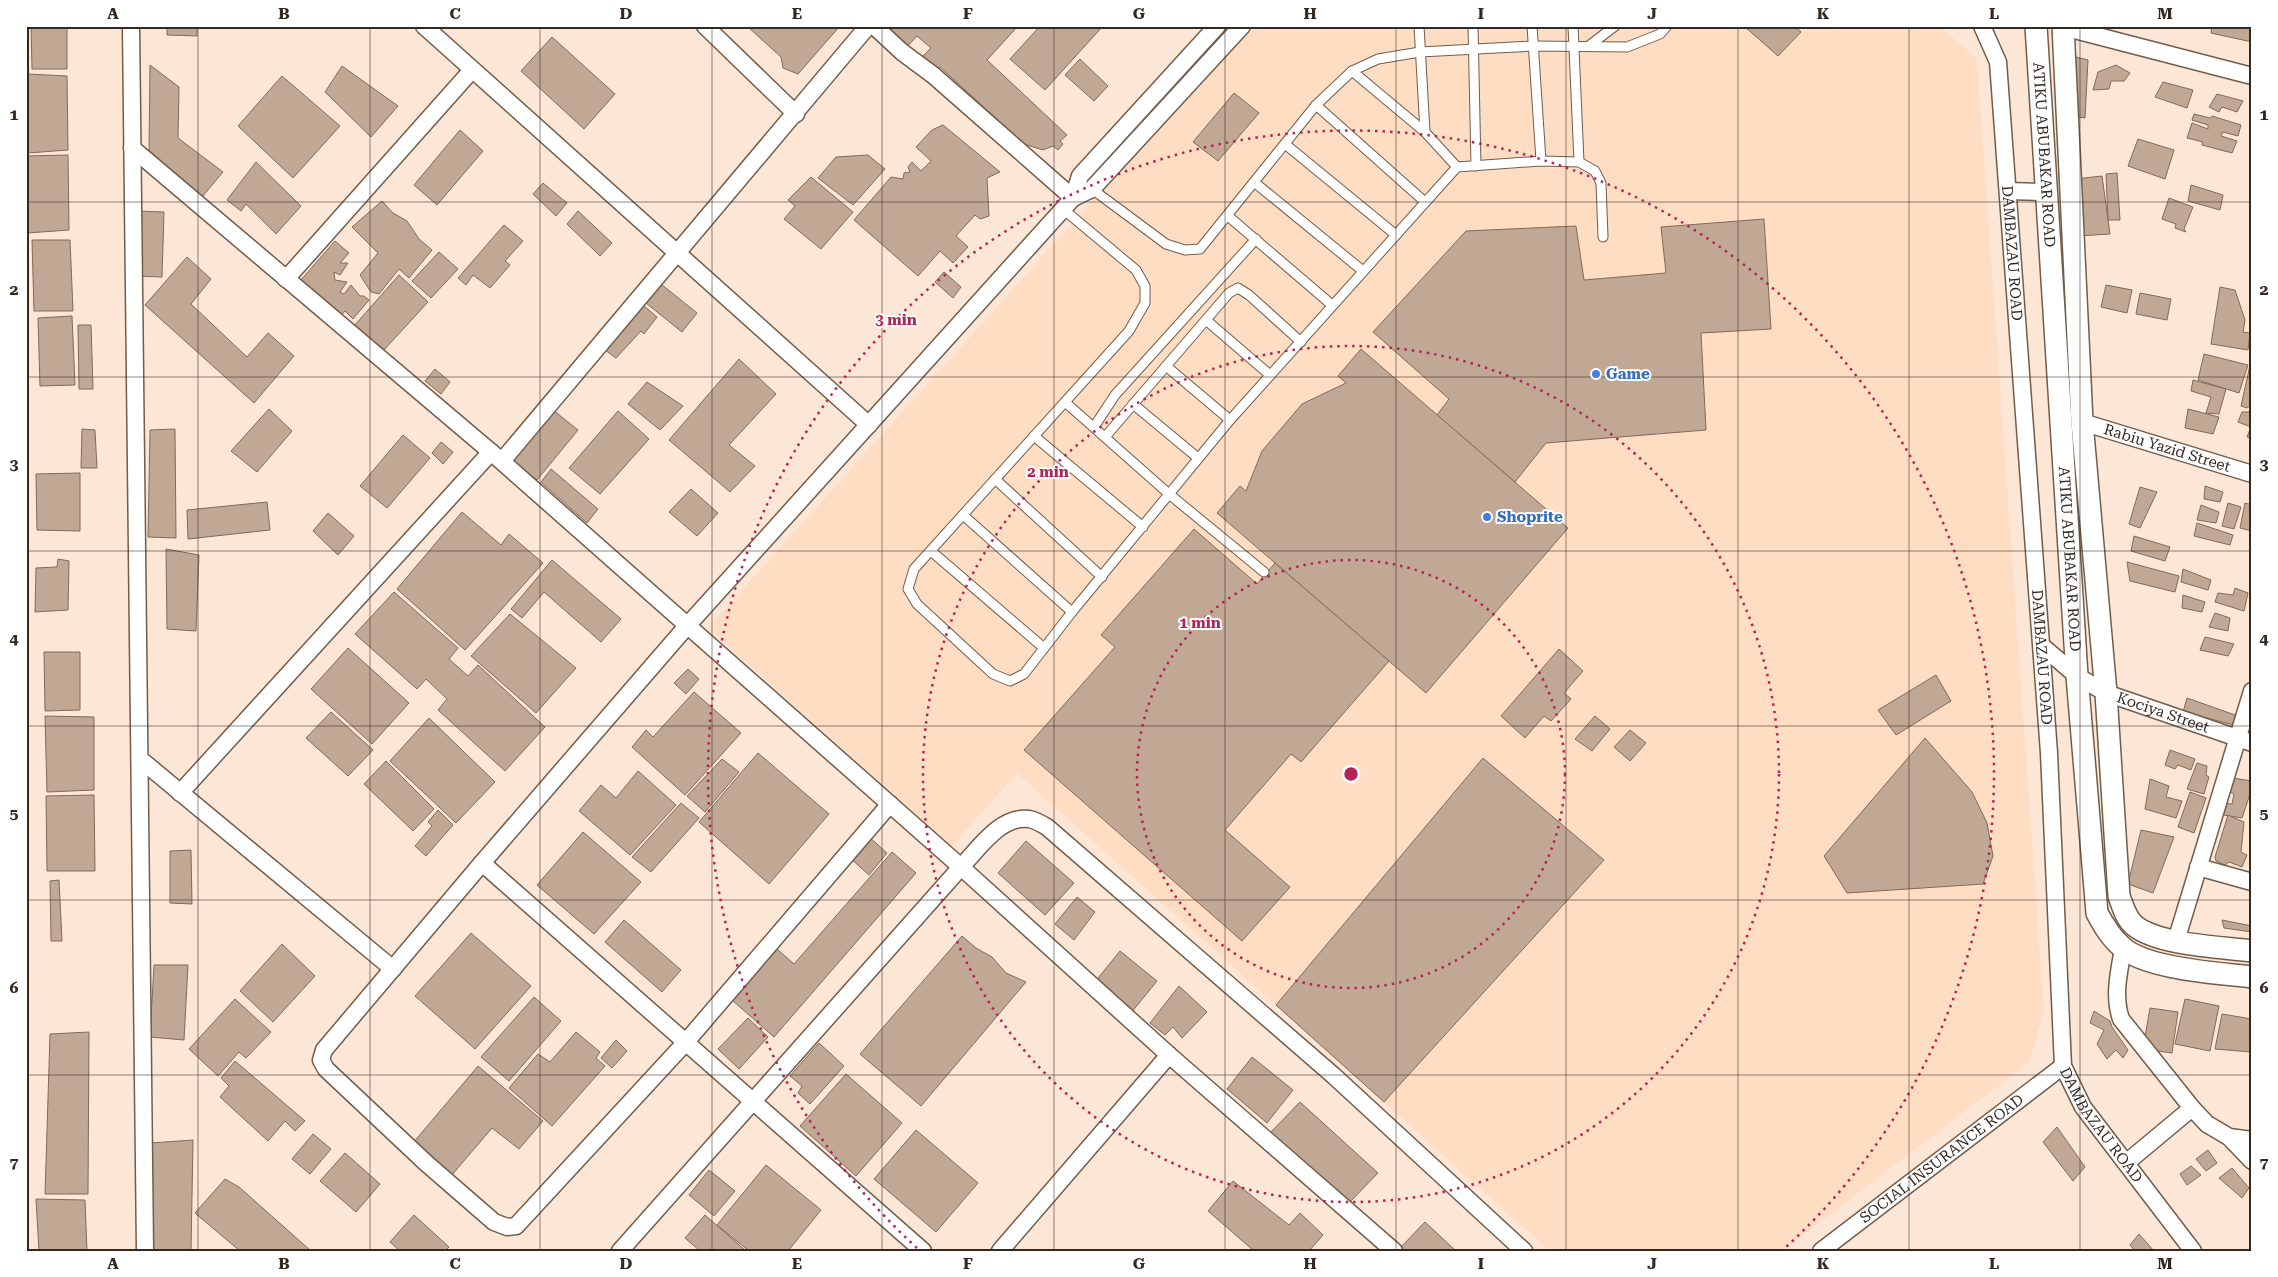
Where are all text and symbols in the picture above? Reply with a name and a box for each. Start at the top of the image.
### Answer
text: A [107,4,119,23]
text: B [278,4,290,23]
text: C [449,4,461,23]
text: D [620,4,633,23]
text: E [792,4,802,23]
text: F [963,4,973,23]
text: G [1133,4,1146,23]
text: H [1303,4,1317,23]
text: I [1478,4,1484,23]
text: J [1647,4,1657,23]
text: K [1817,4,1830,23]
text: L [1989,4,1999,23]
text: M [2157,4,2173,23]
street label: ATIKU ABUBAKAR ROAD [2029,62,2059,248]
text: 1 [10,105,19,124]
text: 1 [2260,105,2269,124]
street label: DAMBAZAU ROAD [1998,185,2026,321]
text: 2 [10,280,19,299]
text: 2 [2260,280,2269,299]
text: 3 min [875,311,917,329]
place label: Game [1606,365,1650,383]
marker: Game [1590,368,1602,380]
street label: Rabiu Yazid Street [2102,420,2233,476]
text: 3 [10,455,19,474]
text: 3 [2260,455,2269,474]
text: 2 min [1027,463,1069,481]
street label: ATIKU ABUBAKAR ROAD [2055,466,2084,652]
place label: Shoprite [1497,508,1563,526]
marker: Shoprite [1481,511,1493,523]
street label: DAMBAZAU ROAD [2028,589,2056,725]
text: 1 min [1179,614,1221,632]
text: 4 [10,629,19,648]
text: 4 [2260,629,2269,648]
street label: Kociya Street [2114,688,2212,737]
centre of rings [1342,765,1360,783]
text: 5 [10,804,19,823]
text: 5 [2260,804,2269,823]
text: 6 [10,978,19,997]
text: 6 [2260,978,2269,997]
street label: DAMBAZAU ROAD [2056,1064,2146,1186]
street label: SOCIAL INSURANCE ROAD [1856,1090,2027,1227]
text: 7 [10,1153,19,1172]
text: 7 [2260,1153,2269,1172]
text: A [107,1254,119,1273]
text: B [278,1254,290,1273]
text: C [449,1254,461,1273]
text: D [620,1254,633,1273]
text: E [792,1254,802,1273]
text: F [963,1254,973,1273]
text: G [1133,1254,1146,1273]
text: H [1303,1254,1317,1273]
text: I [1478,1254,1484,1273]
text: J [1647,1254,1657,1273]
text: K [1817,1254,1830,1273]
text: L [1989,1254,1999,1273]
text: M [2157,1254,2173,1273]

